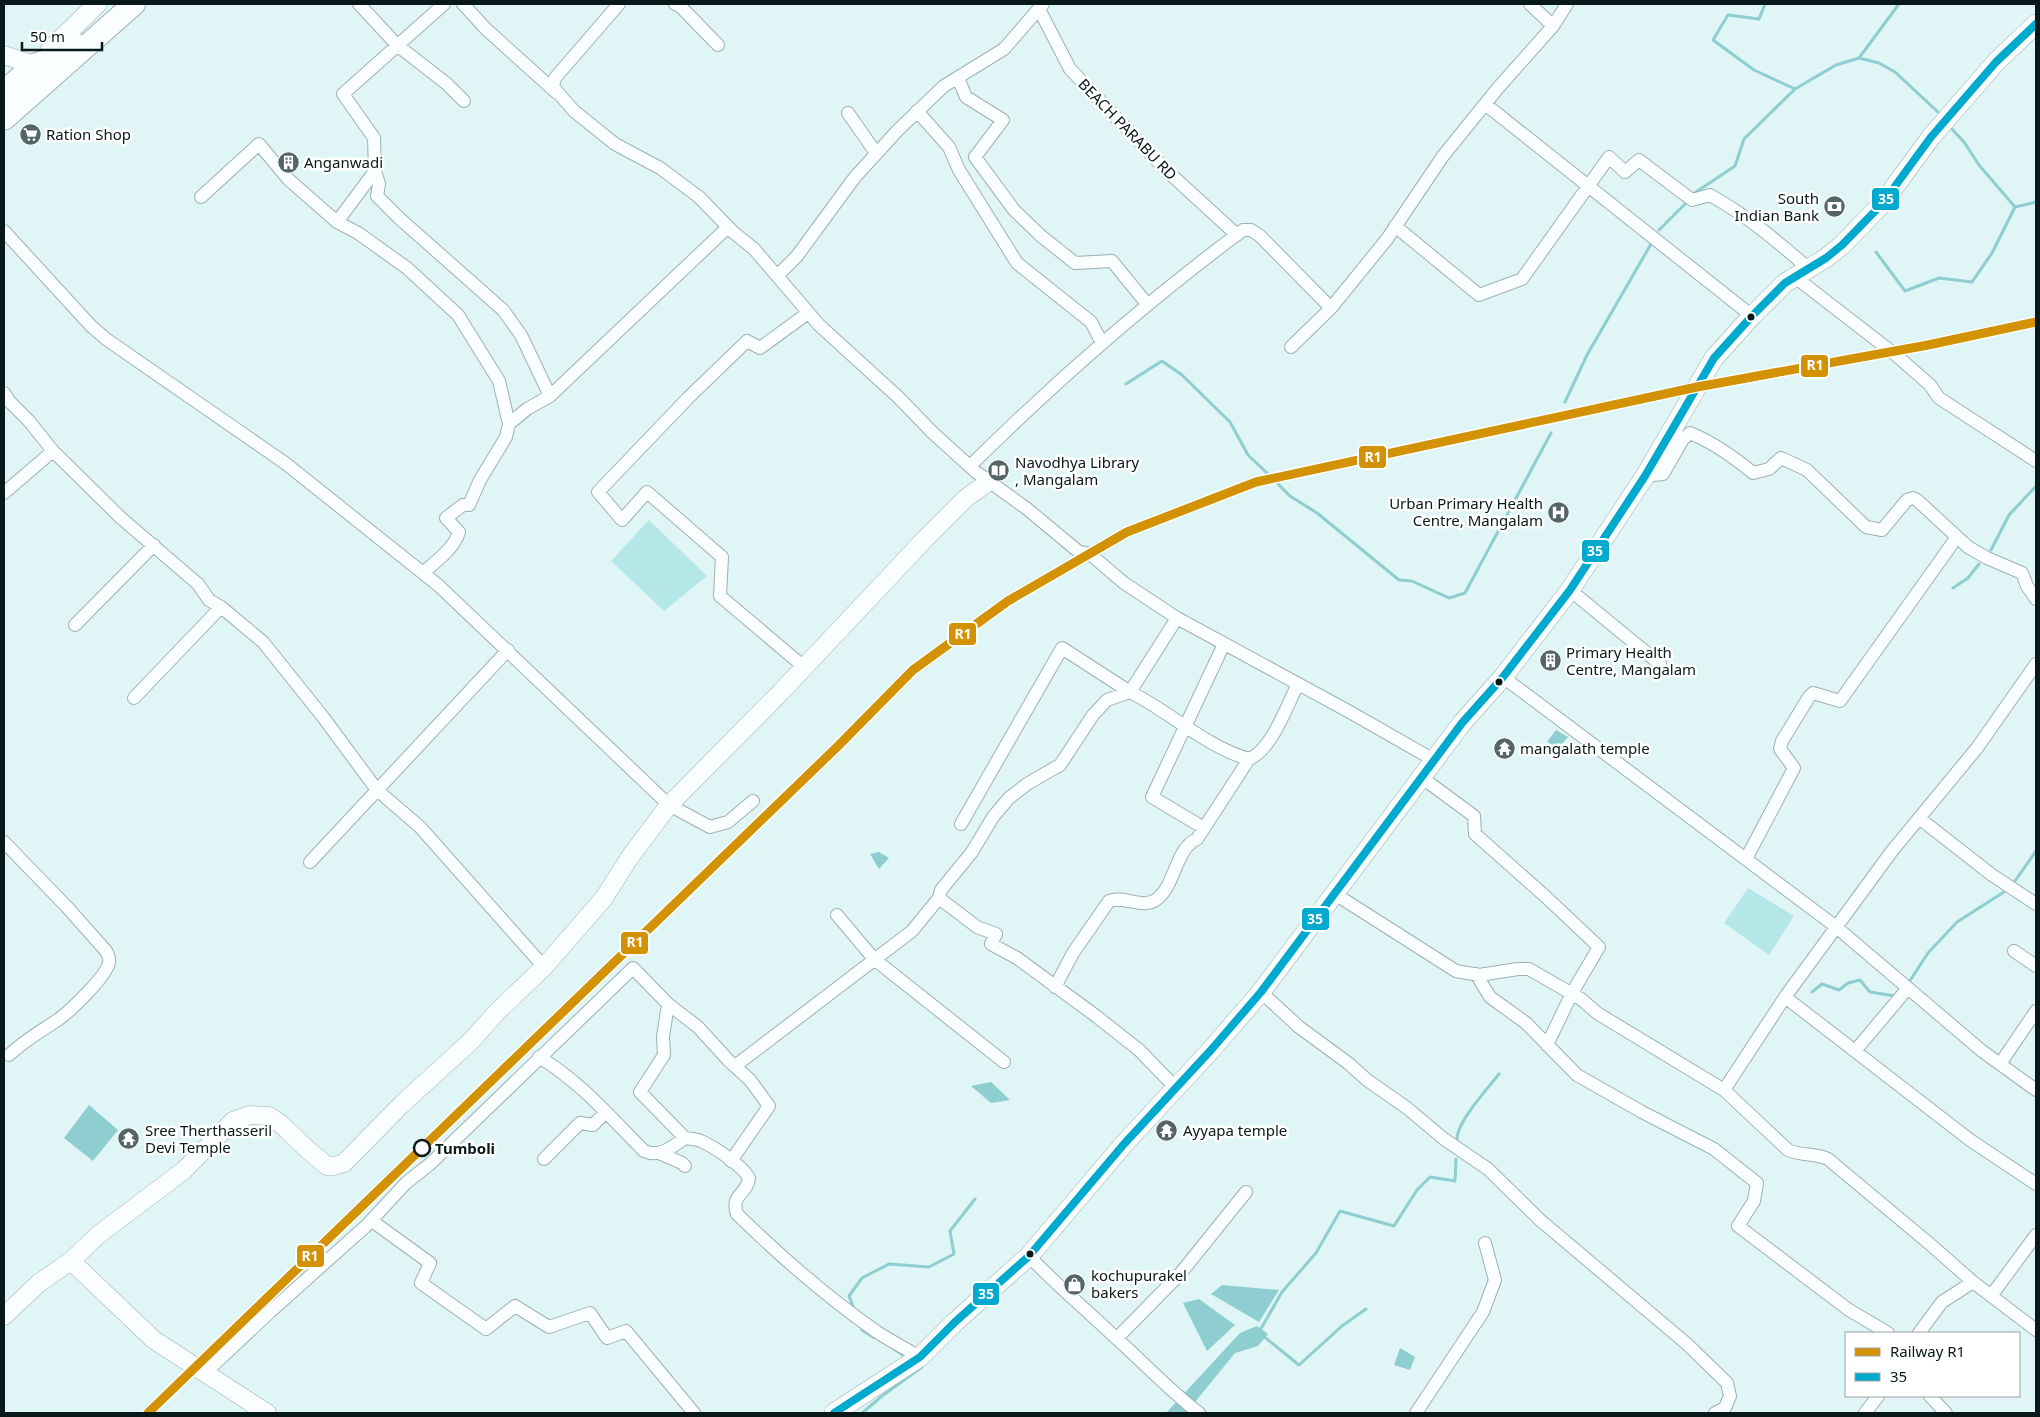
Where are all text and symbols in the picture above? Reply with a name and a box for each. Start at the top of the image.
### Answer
scale bar [22,20,102,52]
text: 50 m [30,26,65,46]
street label: BEACH PARABU RD [1074,74,1182,184]
supermarket icon: Ration Shop [18,122,42,146]
place label: Ration Shop [46,124,131,144]
building icon: Anganwadi [276,150,300,174]
place label: Anganwadi [304,152,383,172]
line badge: 35 [1871,187,1900,211]
place label: South Indian Bank [1735,188,1819,225]
text: 35 [1878,189,1894,208]
bank icon: South Indian Bank [1823,195,1847,219]
unlabelled marker [1746,312,1756,322]
line badge: R1 [1800,354,1829,378]
text: R1 [1806,355,1824,374]
line badge: R1 [1358,445,1387,469]
text: R1 [1364,447,1382,466]
place label: Navodhya Library , Mangalam [1015,452,1139,489]
library icon: Navodhya Library , Mangalam [987,459,1011,483]
place label: Urban Primary Health Centre, Mangalam [1389,493,1543,530]
hospital icon: Urban Primary Health Centre, Mangalam [1547,500,1571,524]
line badge: 35 [1581,539,1610,563]
text: 35 [1587,541,1603,560]
line badge: R1 [948,622,977,646]
text: R1 [954,624,972,643]
place label: Primary Health Centre, Mangalam [1566,642,1696,679]
building icon: Primary Health Centre, Mangalam [1538,649,1562,673]
unlabelled marker [1494,677,1504,687]
temple icon: mangalath temple [1492,736,1516,760]
place label: mangalath temple [1520,738,1650,758]
line badge: 35 [1301,907,1330,931]
text: 35 [1307,909,1323,928]
line badge: R1 [620,931,649,955]
text: R1 [626,932,644,951]
temple icon: Ayyapa temple [1155,1118,1179,1142]
place label: Sree Therthasseril Devi Temple [145,1120,272,1157]
place label: Ayyapa temple [1183,1120,1287,1140]
temple icon: Sree Therthasseril Devi Temple [117,1127,141,1151]
place label: Tumboli [435,1138,495,1158]
marker: Tumboli [413,1139,431,1157]
line badge: R1 [296,1244,325,1268]
text: R1 [301,1246,319,1265]
unlabelled marker [1025,1249,1035,1259]
place label: kochupurakel bakers [1091,1265,1187,1302]
shop icon: kochupurakel bakers [1063,1272,1087,1296]
line badge: 35 [972,1282,1000,1306]
text: 35 [978,1284,994,1303]
legend [1845,1332,2020,1397]
text: Railway R1 [1890,1341,1965,1361]
text: 35 [1890,1366,1907,1386]

